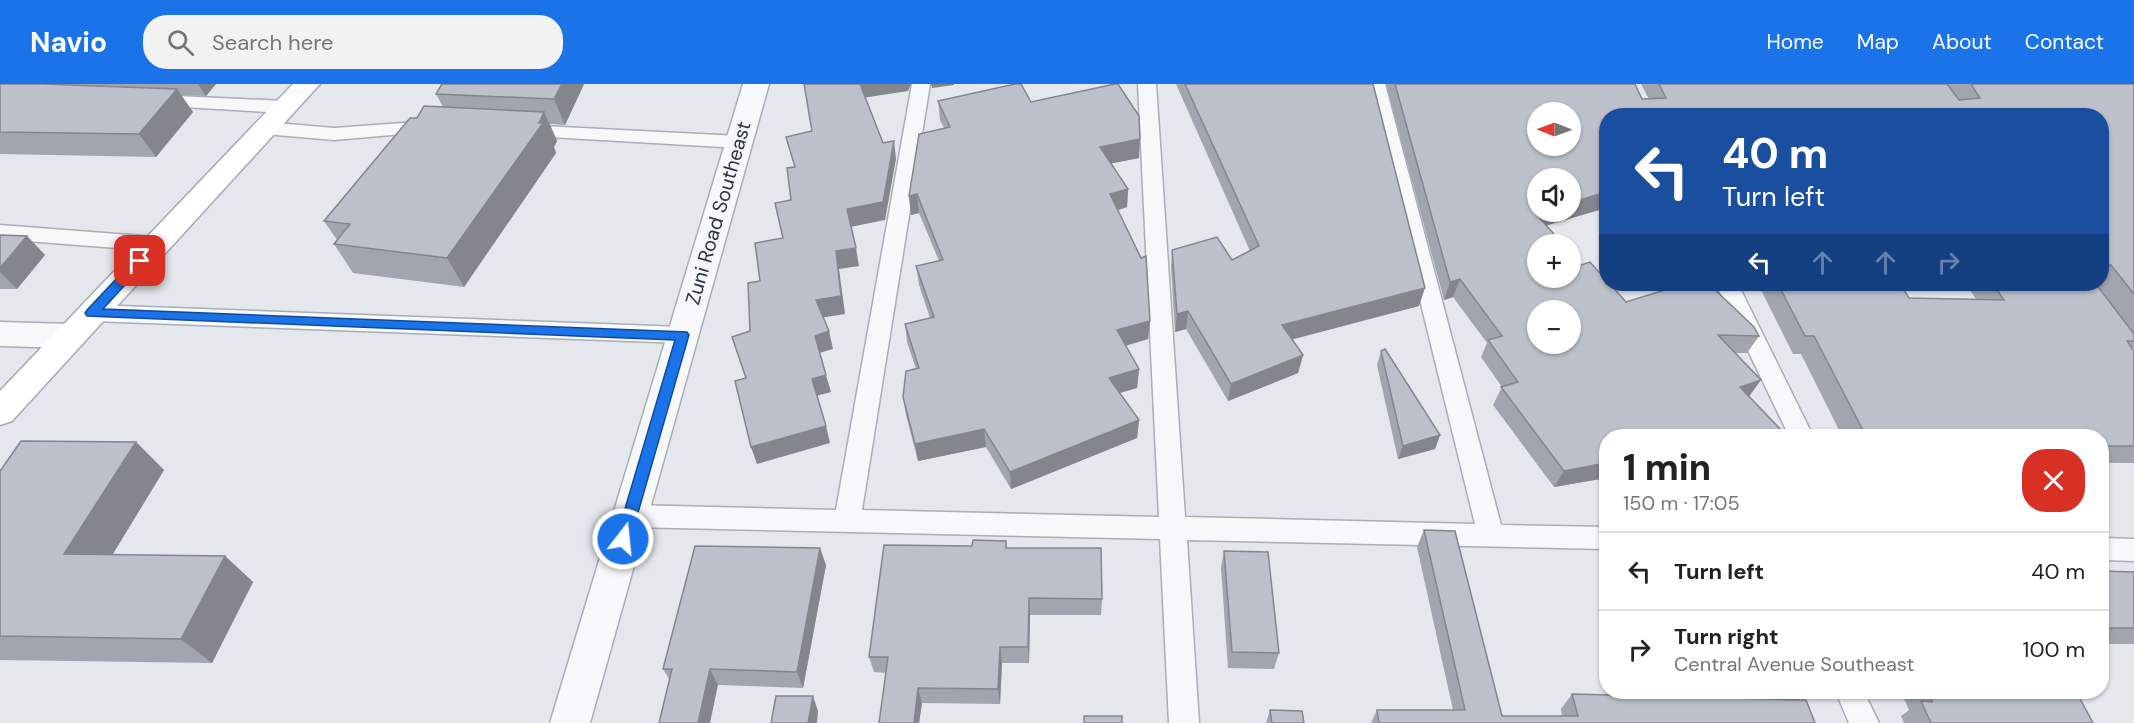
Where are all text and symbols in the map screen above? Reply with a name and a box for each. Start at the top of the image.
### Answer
search box [143,15,563,69]
text: Navio [30,24,107,61]
icon: search [164,26,197,59]
text: Search here [212,28,333,57]
text: Home [1766,28,1824,56]
text: Map [1857,28,1899,56]
text: About [1932,28,1992,56]
text: Contact [2025,28,2104,56]
north arrow [1527,102,1581,156]
map controls [1527,102,1581,354]
street label: Zuni Road Southeast [679,118,757,308]
text: 40 m [1722,126,1828,181]
icon: left [1623,132,1701,210]
button: sound [1527,168,1581,222]
text: Turn left [1722,179,1825,214]
button: + [1527,234,1581,288]
pin [114,235,165,286]
icon: arrive [123,244,156,277]
icon: left [1743,246,1776,279]
icon: ahead [1806,246,1839,279]
icon: ahead [1869,246,1902,279]
icon: right [1932,246,1965,279]
button: − [1527,300,1581,354]
text: 1 min [1623,444,1711,491]
button: close [2022,449,2085,512]
text: 150 m · 17:05 [1623,490,1740,516]
position arrow [591,507,655,571]
icon: left [1623,555,1656,588]
text: Turn left [1674,557,1764,586]
text: 40 m [2031,557,2085,586]
text: Turn right [1674,622,1779,651]
icon: right [1623,633,1656,666]
text: 100 m [2023,635,2085,664]
text: Central Avenue Southeast [1674,651,1914,677]

